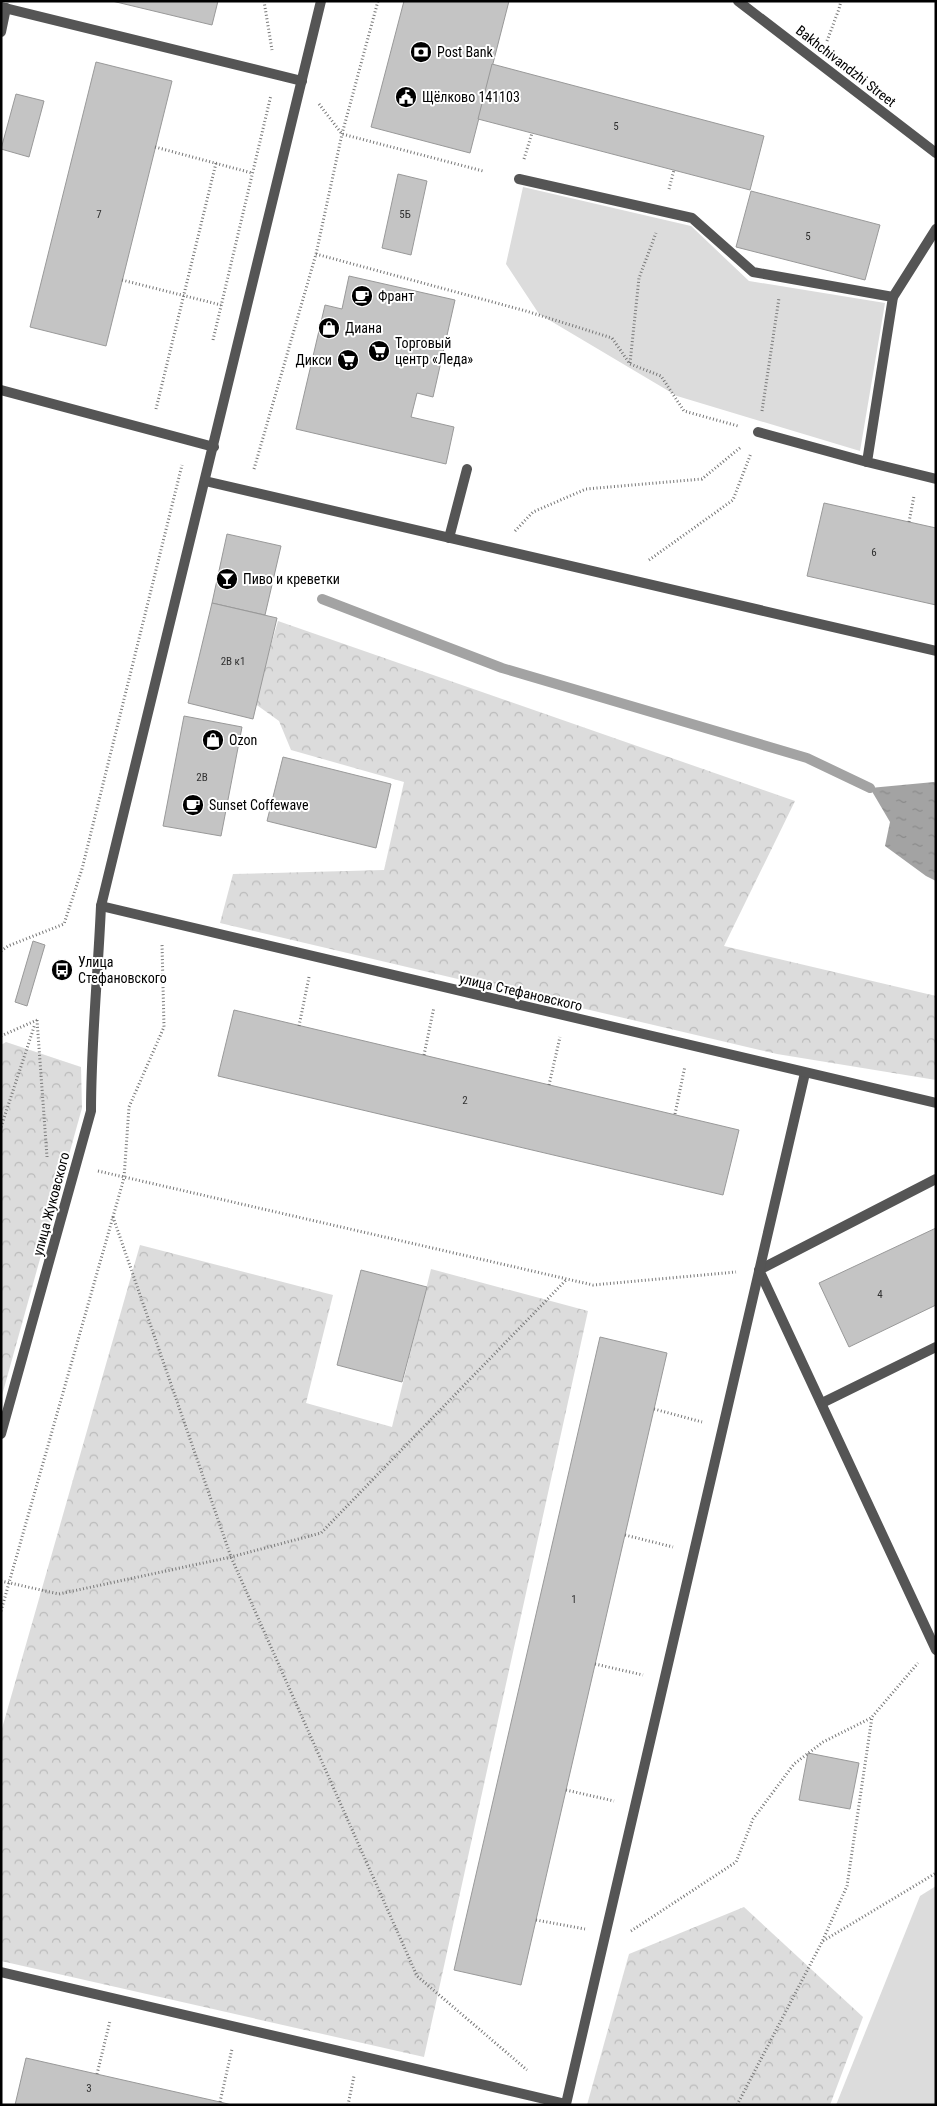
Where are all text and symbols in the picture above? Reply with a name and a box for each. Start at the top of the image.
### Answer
street label: Bakhchivandzhi Street [793,22,899,110]
bank icon: Post Bank [409,40,433,64]
place label: Post Bank [437,44,494,60]
public building icon: Щёлково 141103 [394,85,418,109]
place label: Щёлково 141103 [422,89,520,105]
house number: 5 [613,120,619,133]
house number: 7 [96,208,102,221]
house number: 5Б [399,208,411,221]
house number: 5 [805,230,811,243]
cafe icon: Франт [350,284,374,308]
place label: Франт [378,288,414,304]
shop icon: Диана [317,316,341,340]
place label: Диана [345,320,382,336]
place label: Торговый центр «Леда» [395,335,473,367]
supermarket icon: Торговый центр «Леда» [367,339,391,363]
supermarket icon: Дикси [336,348,360,372]
place label: Дикси [295,352,332,368]
house number: 6 [871,546,877,559]
bar icon: Пиво и креветки [215,567,239,591]
place label: Пиво и креветки [243,571,340,587]
house number: 2В к1 [221,655,245,668]
shop icon: Ozon [201,728,225,752]
place label: Ozon [229,732,257,748]
house number: 2В [196,771,208,784]
cafe icon: Sunset Coffewave [181,793,205,817]
place label: Sunset Coffewave [209,797,309,813]
place label: Улица Стефановского [78,954,167,986]
bus stop icon: Улица Стефановского [50,958,74,982]
street label: улица Стефановского [458,970,584,1014]
house number: 2 [462,1094,468,1107]
street label: улица Жуковского [29,1150,73,1258]
house number: 4 [877,1288,883,1301]
house number: 1 [571,1593,577,1606]
house number: 3 [86,2082,92,2095]

